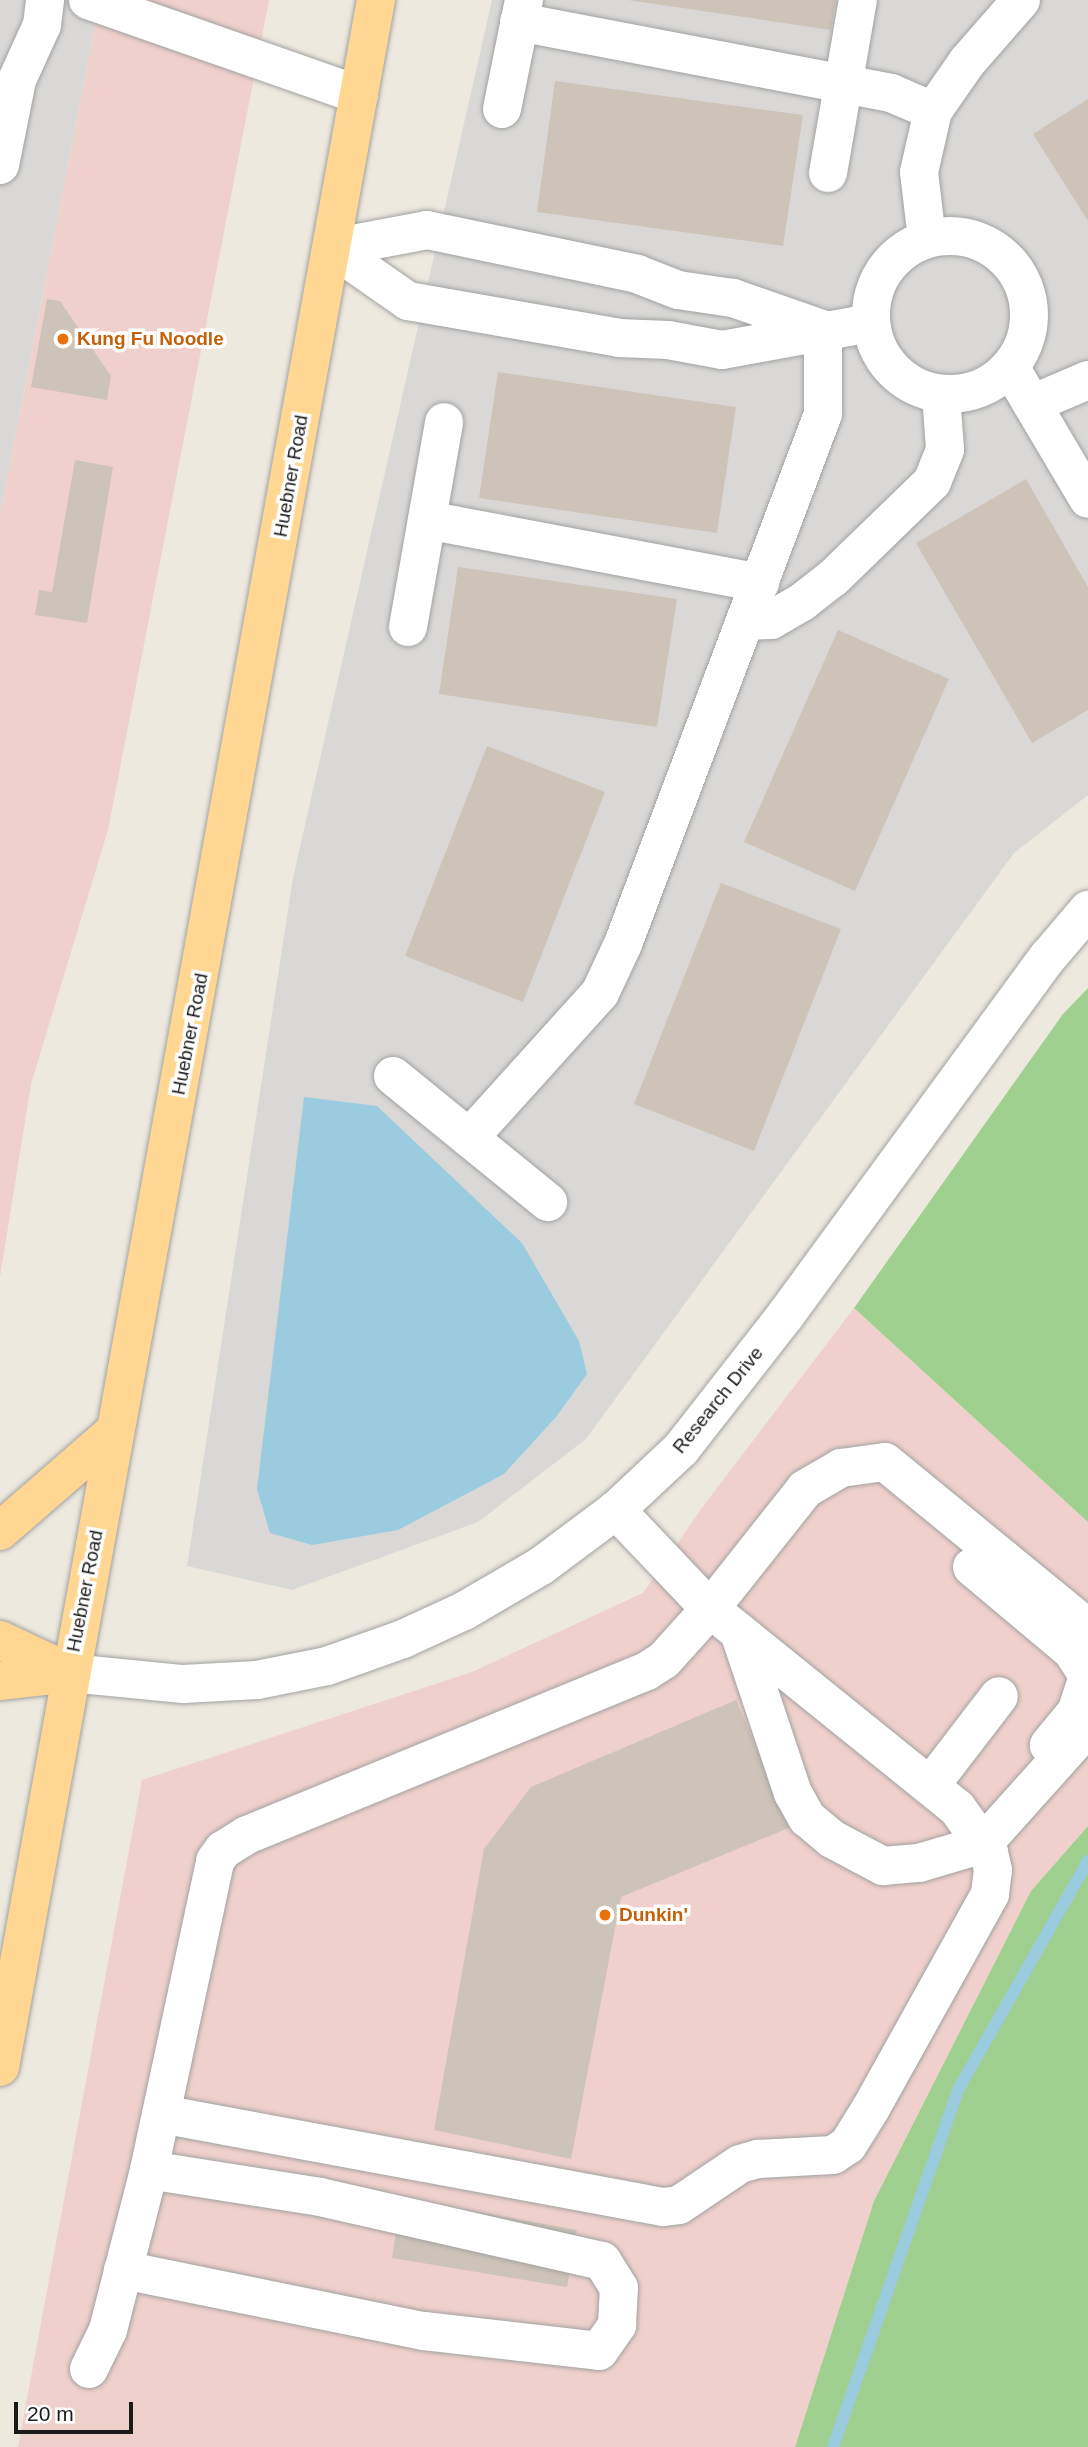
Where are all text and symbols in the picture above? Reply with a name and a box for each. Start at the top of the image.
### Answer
place label: Kung Fu Noodle [77,328,224,350]
marker: Kung Fu Noodle [55,331,71,347]
street label: Huebner Road [269,413,313,539]
street label: Huebner Road [167,971,213,1097]
street label: Research Drive [668,1342,768,1458]
street label: Huebner Road [62,1528,108,1654]
place label: Dunkin' [619,1904,688,1926]
marker: Dunkin' [597,1907,613,1923]
scale bar [18,2388,136,2432]
text: 20 m [27,2402,74,2425]

